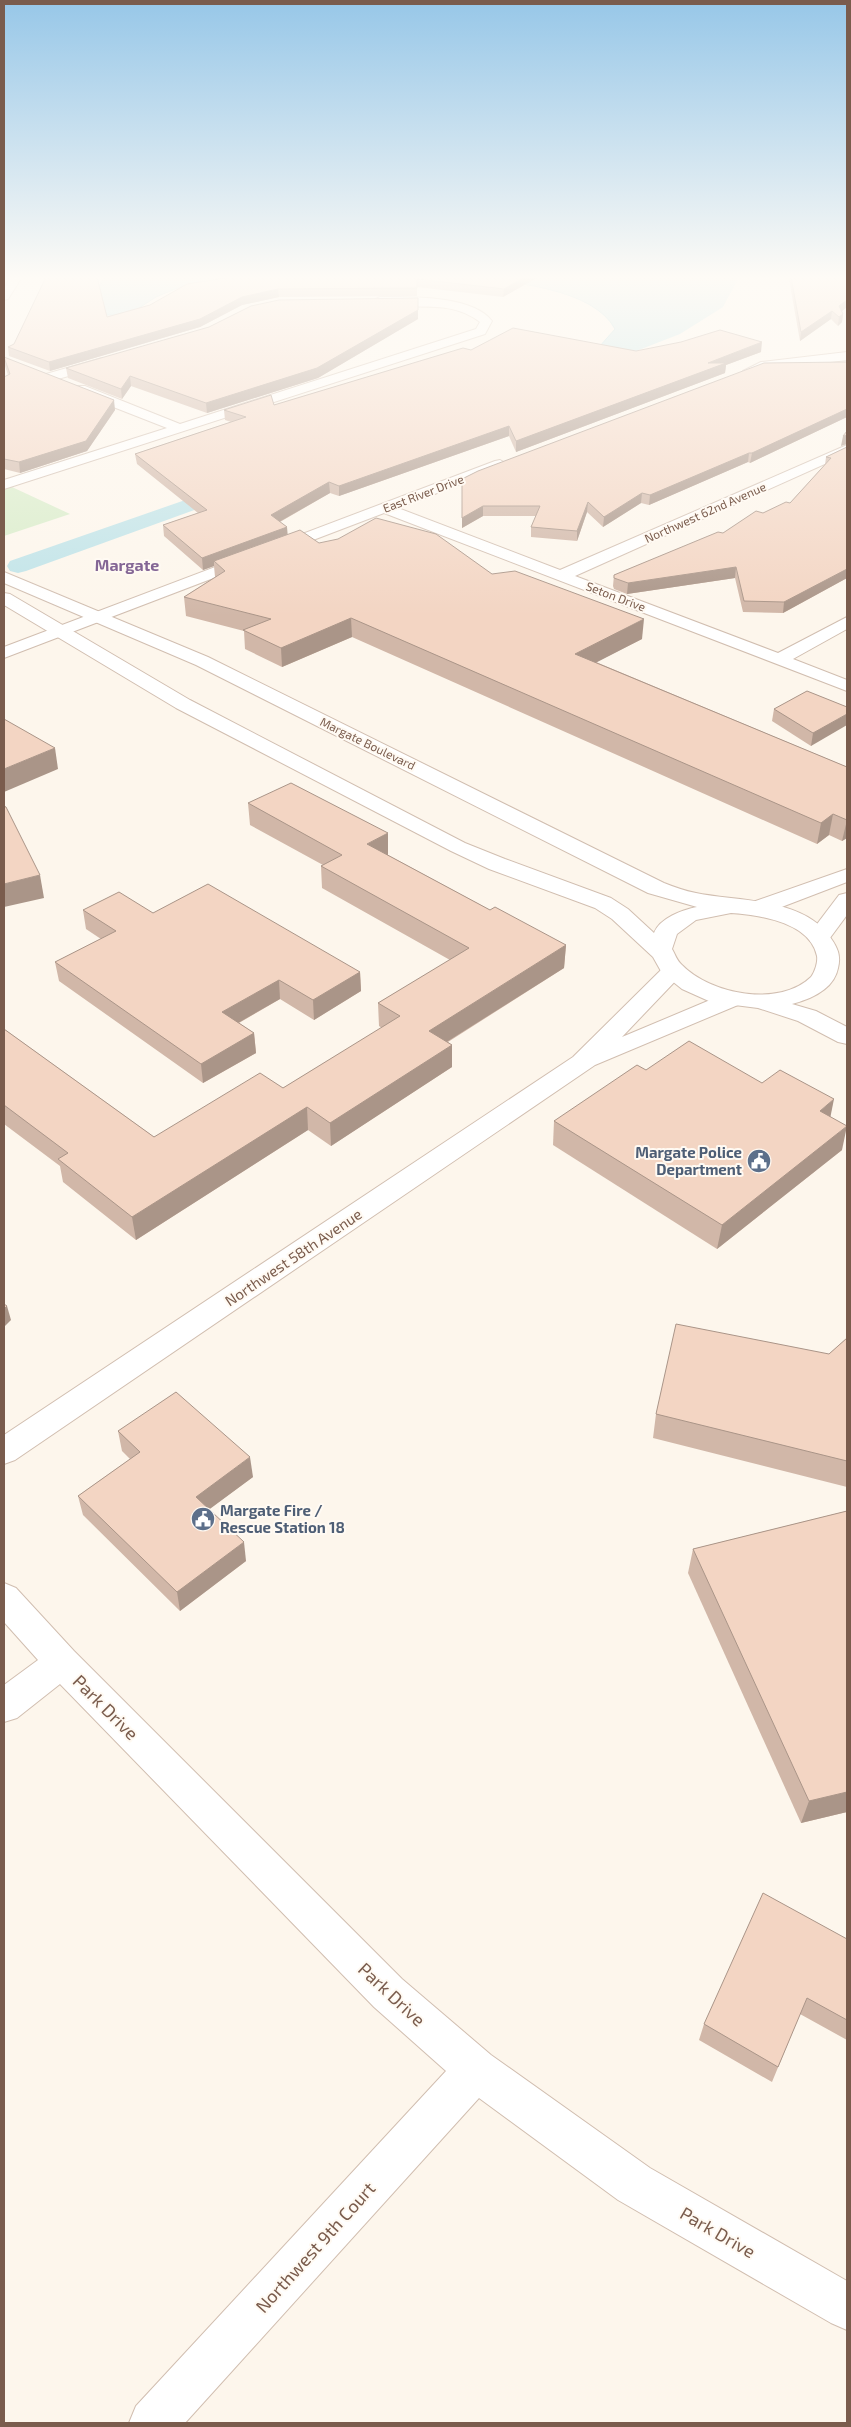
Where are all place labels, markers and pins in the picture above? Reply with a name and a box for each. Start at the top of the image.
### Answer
place label: Margate Police Department [635,1143,742,1178]
public building icon: Margate Police Department [746,1148,772,1174]
place label: Margate Fire / Rescue Station 18 [220,1501,345,1536]
public building icon: Margate Fire / Rescue Station 18 [190,1506,216,1532]

